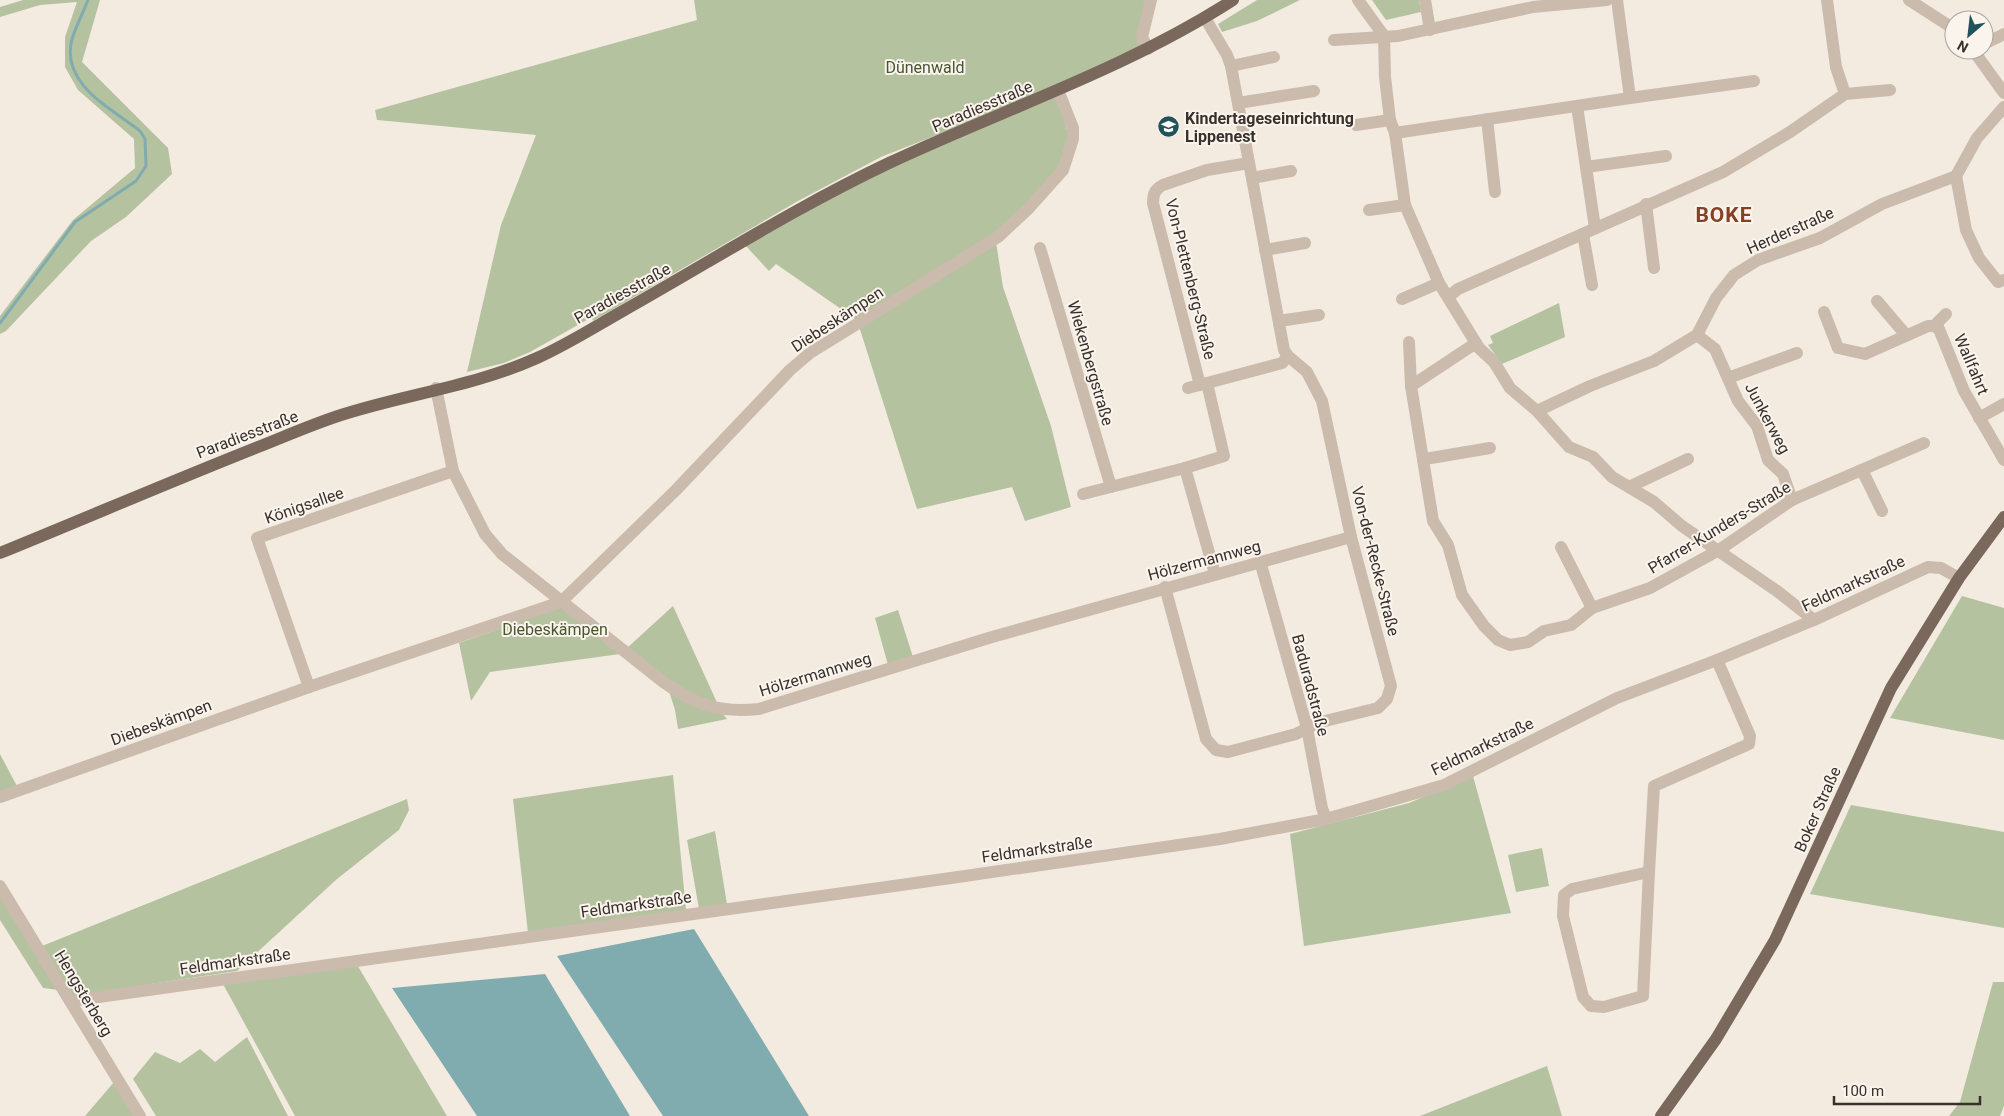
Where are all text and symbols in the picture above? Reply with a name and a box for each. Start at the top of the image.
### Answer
north arrow [1944,10,1994,60]
text: N [1955,37,1971,56]
park label: Dünenwald [885,58,965,77]
street label: Paradiesstraße [929,77,1035,136]
place label: Kindertageseinrichtung Lippenest [1185,109,1354,146]
school or university icon: Kindertageseinrichtung Lippenest [1157,115,1181,139]
street label: Von-Plettenberg-Straße [1161,197,1220,362]
district label: BOKE [1695,203,1753,227]
street label: Herderstraße [1744,203,1837,258]
street label: Paradiesstraße [571,259,674,328]
street label: Diebeskämpen [788,283,887,356]
street label: Wiekenbergstraße [1064,299,1117,428]
street label: Wallfahrt [1950,331,1993,398]
street label: Junkerweg [1741,379,1794,457]
street label: Paradiesstraße [194,406,301,463]
street label: Pfarrer-Kunders-Straße [1644,477,1794,578]
street label: Königsallee [262,483,346,528]
street label: Von-der-Recke-Straße [1348,484,1403,638]
street label: Hölzermannweg [1146,536,1263,585]
street label: Feldmarkstraße [1799,551,1908,616]
park label: Diebeskämpen [502,620,608,639]
street label: Baduradstraße [1288,632,1333,738]
street label: Hölzermannweg [757,648,873,701]
street label: Diebeskämpen [108,695,214,749]
street label: Feldmarkstraße [1428,713,1537,779]
street label: Boker Straße [1790,764,1845,855]
street label: Feldmarkstraße [980,832,1094,867]
street label: Feldmarkstraße [579,887,693,922]
street label: Feldmarkstraße [178,944,292,979]
street label: Hengsterberg [50,947,117,1040]
scale bar [1834,1074,1980,1106]
text: 100 m [1842,1082,1884,1100]

